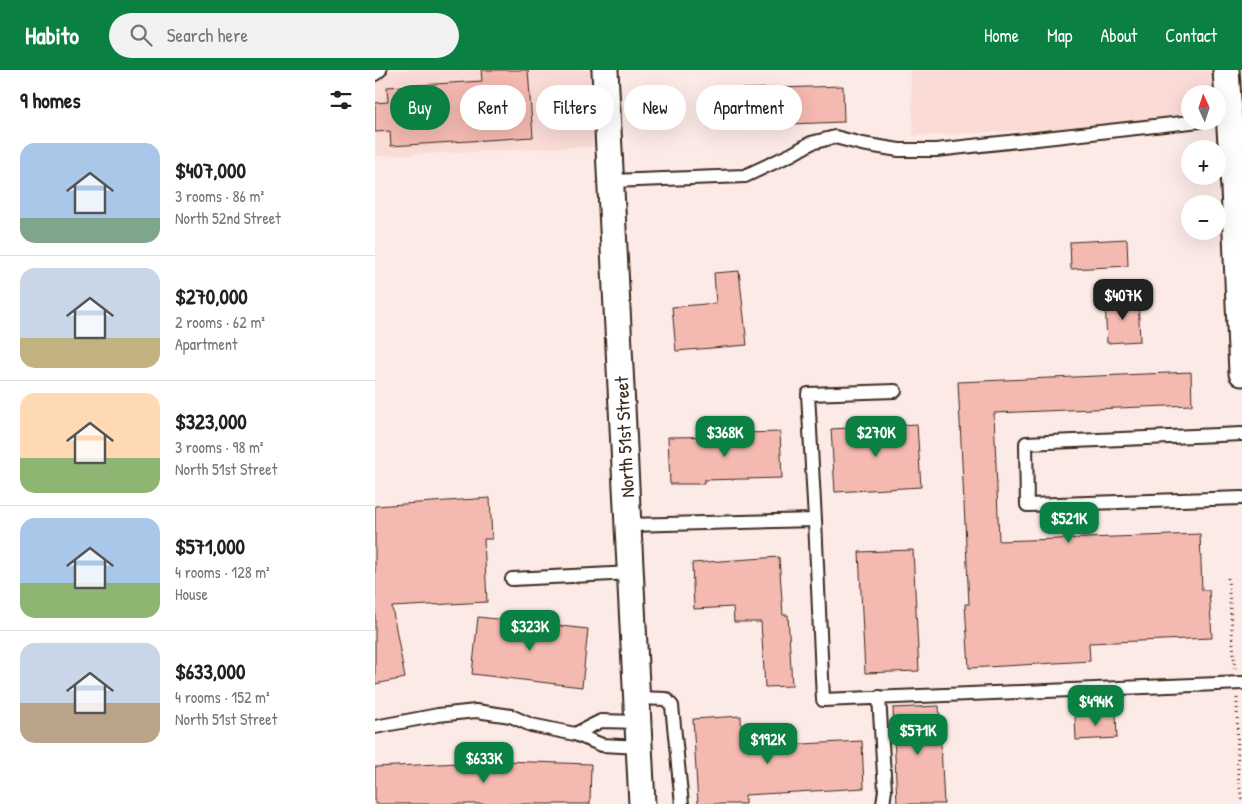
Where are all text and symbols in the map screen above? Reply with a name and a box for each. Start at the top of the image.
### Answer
search box [109,13,459,58]
text: Habito [25,19,79,51]
icon: search [127,21,155,49]
text: Search here [167,22,248,48]
text: Home [984,23,1019,48]
text: Map [1047,23,1072,48]
text: About [1100,23,1137,48]
text: Contact [1165,23,1217,48]
chip: Buy [390,85,450,130]
chip: Rent [460,85,526,130]
chip: Filters [536,85,614,130]
chip: New [624,85,686,130]
chip: Apartment [696,85,802,130]
north arrow [1181,85,1226,130]
map controls [1181,85,1226,240]
text: 9 homes [20,86,81,115]
icon: filters [327,86,355,114]
button: + [1181,140,1226,185]
text: $407,000 [175,156,246,185]
icon: home [60,163,120,223]
text: 3 rooms · 86 m² [175,185,264,207]
button: − [1181,195,1226,240]
text: North 52nd Street [175,207,281,229]
pin: $407K [1088,278,1158,321]
text: $270,000 [175,282,248,311]
text: $407K [1104,284,1142,306]
icon: home [60,288,120,348]
text: 2 rooms · 62 m² [175,311,265,333]
text: Apartment [175,333,238,355]
street label: North 51st Street [608,375,640,498]
text: $323,000 [175,407,247,436]
icon: home [60,413,120,473]
pin: $368K [690,416,760,458]
pin: $270K [841,416,911,458]
text: $368K [707,421,743,443]
text: $270K [856,421,896,443]
text: 3 rooms · 98 m² [175,436,264,458]
text: North 51st Street [175,458,277,480]
pin: $521K [1034,502,1104,544]
text: $521K [1051,507,1087,529]
text: $571,000 [175,532,245,561]
icon: home [60,538,120,598]
text: 4 rooms · 128 m² [175,561,270,583]
text: House [175,583,208,605]
pin: $323K [495,610,565,652]
text: $323K [511,615,549,637]
text: $633,000 [175,657,245,686]
icon: home [60,663,120,723]
pin: $494K [1061,684,1131,727]
text: 4 rooms · 152 m² [175,686,270,708]
text: $494K [1079,690,1113,712]
text: North 51st Street [175,708,277,730]
pin: $571K [883,714,953,756]
text: $571K [900,719,936,741]
pin: $192K [733,722,803,765]
text: $192K [750,728,786,750]
pin: $633K [449,742,519,784]
text: $633K [465,747,503,769]

